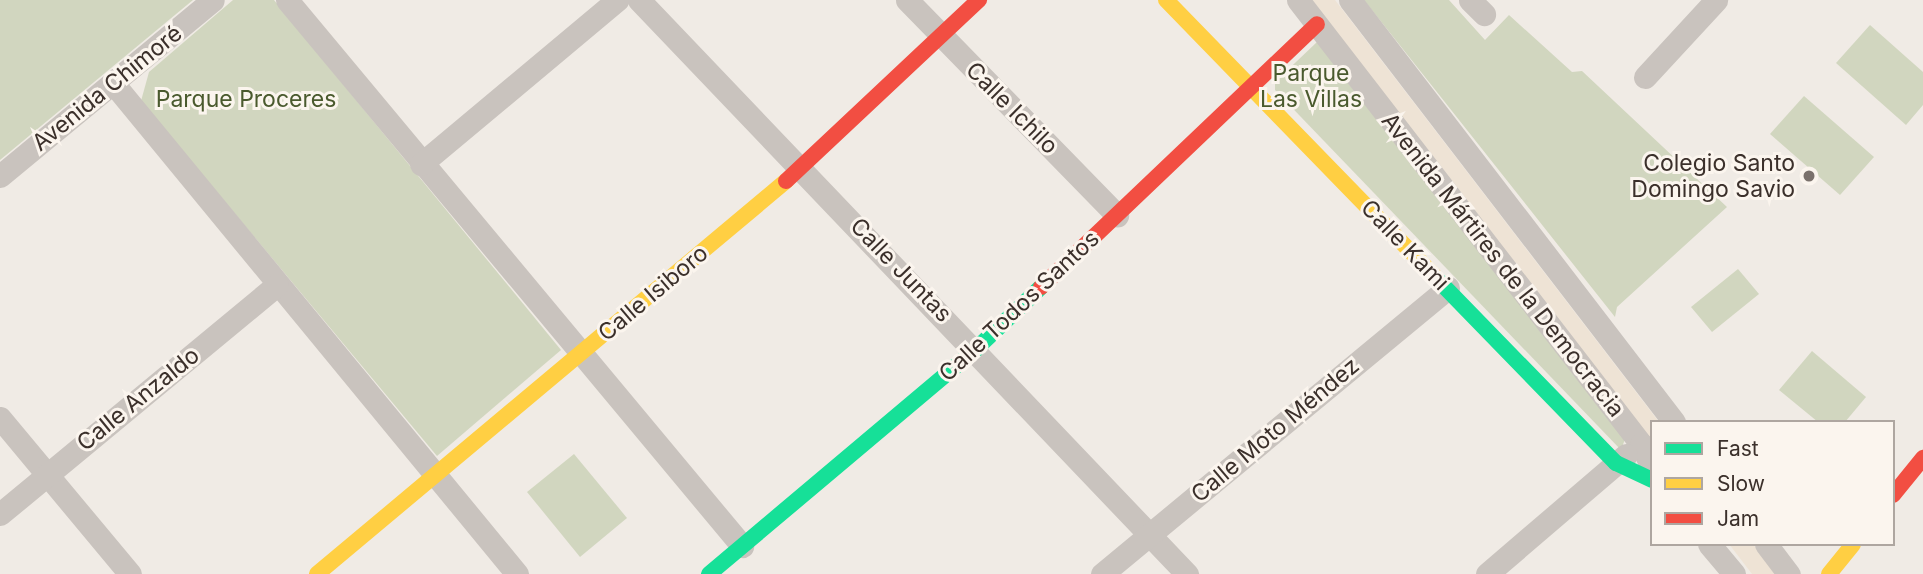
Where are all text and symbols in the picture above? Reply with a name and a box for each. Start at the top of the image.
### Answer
street label: Avenida Chimoré [27,19,187,157]
street label: Calle Ichilo [960,56,1064,160]
park label: Parque Las Villas [1260,59,1362,113]
park label: Parque Proceres [156,85,336,113]
street label: Avenida Mártires de la Democracia [1376,108,1630,422]
place label: Colegio Santo Domingo Savio [1631,149,1795,203]
marker: Colegio Santo Domingo Savio [1801,168,1817,184]
street label: Calle Kami [1355,194,1455,296]
street label: Calle Juntas [845,212,957,328]
street label: Calle Todos Santos [933,225,1105,387]
street label: Calle Isiboro [593,239,713,347]
street label: Calle Anzaldo [71,341,205,457]
street label: Calle Moto Méndez [1186,352,1364,508]
legend [1650,420,1895,546]
text: Fast [1717,436,1759,461]
text: Slow [1717,471,1765,496]
text: Jam [1717,506,1759,531]

